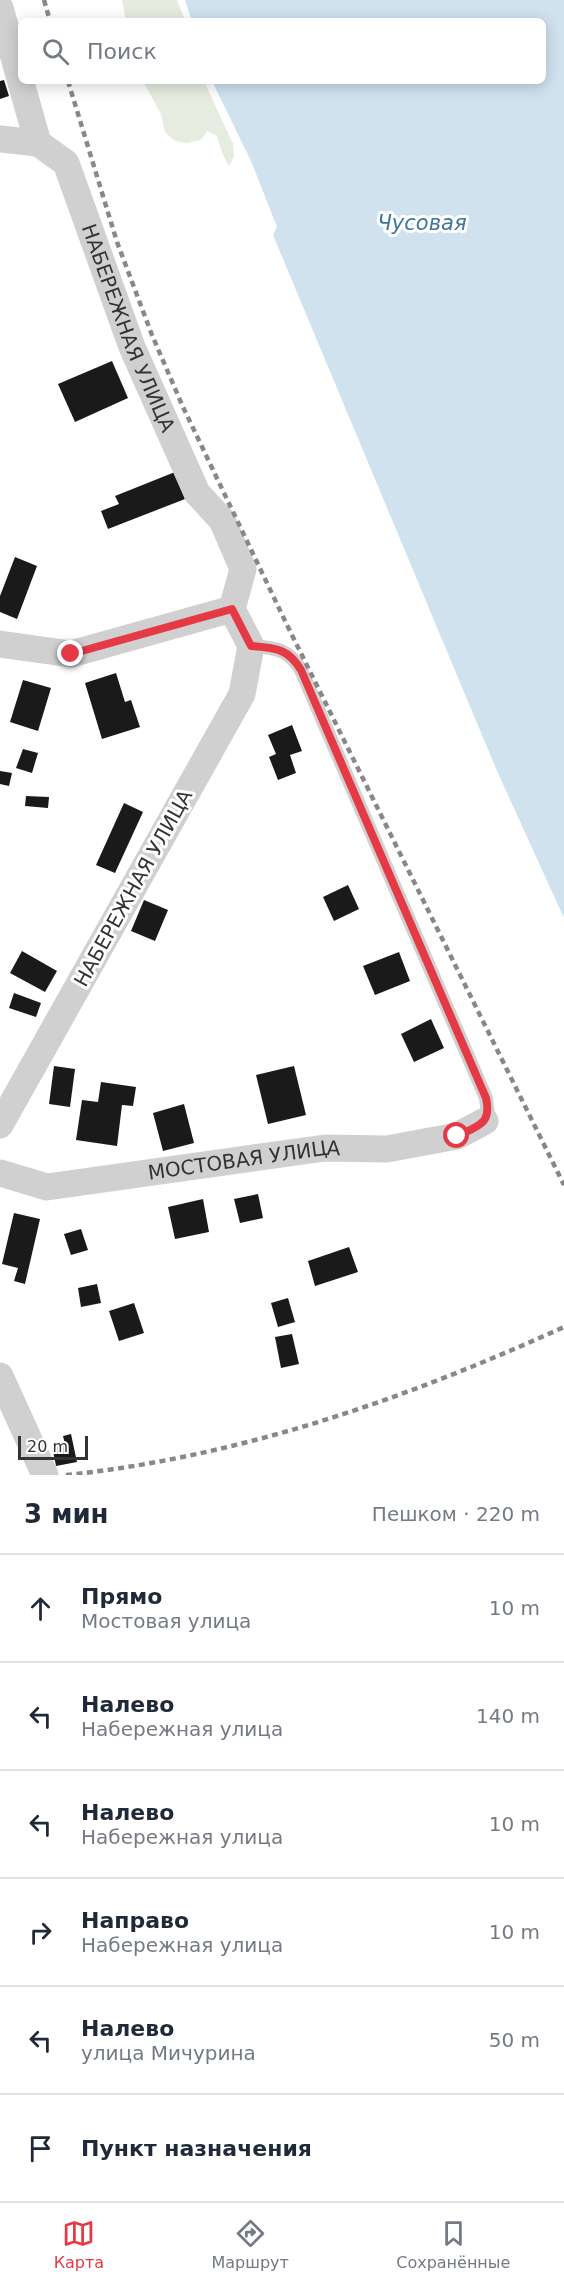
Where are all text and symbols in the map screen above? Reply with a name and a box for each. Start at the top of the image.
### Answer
search box [18,18,546,84]
icon: search [39,35,72,68]
text: Поиск [87,39,157,64]
water label: Чусовая [377,211,467,235]
street label: НАБЕРЕЖНАЯ УЛИЦА [77,221,180,436]
route end [57,640,83,666]
street label: НАБЕРЕЖНАЯ УЛИЦА [69,785,197,991]
route start [443,1122,469,1148]
street label: МОСТОВАЯ УЛИЦА [146,1136,341,1185]
scale bar [18,1433,88,1460]
text: 20 m [27,1437,68,1456]
text: 3 мин [24,1499,109,1529]
text: Пешком · 220 m [372,1502,540,1526]
text: Прямо [81,1584,162,1609]
icon: ahead [24,1592,57,1625]
text: 10 m [489,1596,540,1620]
text: Мостовая улица [81,1609,251,1633]
text: Налево [81,1692,174,1717]
icon: left [24,1700,57,1733]
text: 140 m [476,1704,540,1728]
text: Набережная улица [81,1717,283,1741]
text: Налево [81,1800,174,1825]
icon: left [24,1808,57,1841]
text: 10 m [489,1812,540,1836]
text: Набережная улица [81,1825,283,1849]
text: Направо [81,1908,189,1933]
icon: right [24,1916,57,1949]
text: 10 m [489,1920,540,1944]
text: Набережная улица [81,1933,283,1957]
text: Налево [81,2016,174,2041]
icon: left [24,2024,57,2057]
text: 50 m [489,2028,540,2052]
text: улица Мичурина [81,2041,256,2065]
icon: arrive [24,2132,57,2165]
text: Пункт назначения [81,2136,312,2161]
tab: Карта [54,2217,104,2272]
tab: Маршрут [211,2217,289,2272]
tab: Сохранённые [396,2217,510,2272]

